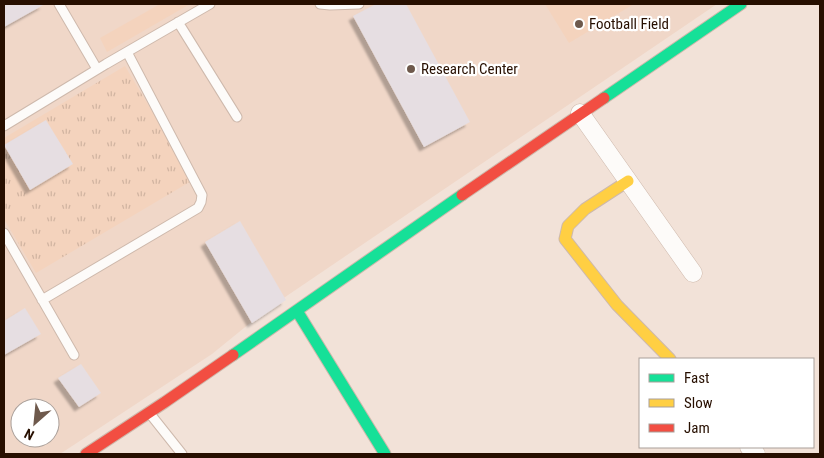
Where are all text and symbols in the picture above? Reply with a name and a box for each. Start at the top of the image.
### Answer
place label: Football Field [589,15,669,33]
marker: Football Field [573,18,585,30]
place label: Research Center [421,60,518,78]
marker: Research Center [405,63,417,75]
legend [639,358,814,448]
text: Fast [684,369,709,387]
text: Slow [684,394,713,412]
north arrow [10,398,60,448]
text: Jam [684,419,710,437]
text: N [22,426,37,444]

